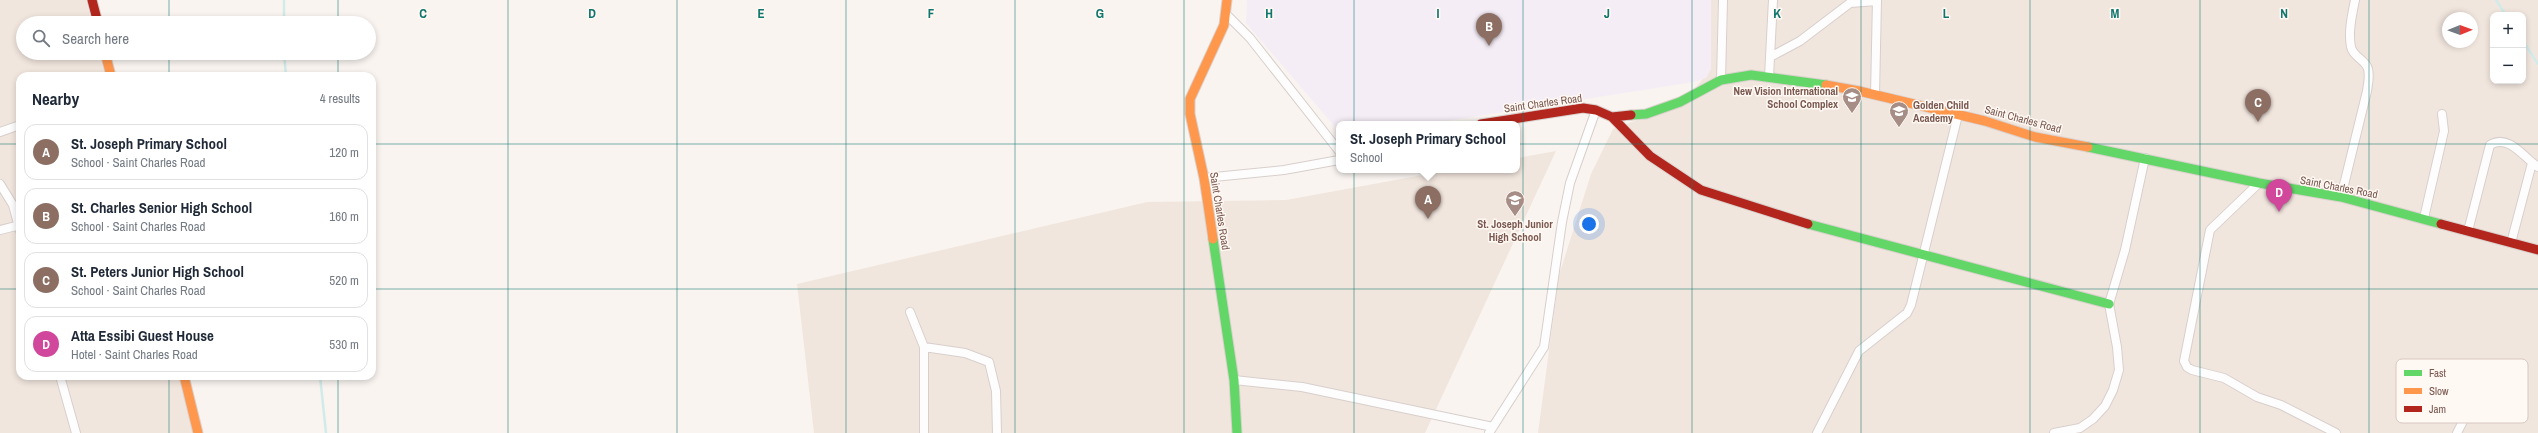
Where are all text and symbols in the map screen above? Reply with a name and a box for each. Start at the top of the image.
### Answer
text: C [419,5,427,22]
text: D [588,5,596,22]
text: E [757,5,765,22]
text: F [928,5,935,22]
text: G [1096,5,1104,22]
text: H [1265,5,1273,22]
text: I [1437,5,1440,22]
text: J [1604,5,1610,22]
text: K [1773,5,1781,22]
text: L [1943,5,1950,22]
text: M [2111,5,2120,22]
text: N [2280,5,2288,22]
north arrow [2442,12,2478,48]
map controls [2490,12,2526,84]
button: + [2490,12,2526,48]
pin: B [1476,13,1502,46]
search box [16,16,376,60]
icon: search [30,27,52,49]
text: Search here [62,28,129,49]
button: − [2490,48,2526,84]
place label: New Vision International School Complex [1733,84,1838,111]
school or university icon: New Vision International School Complex [1841,86,1863,114]
text: Nearby [32,87,79,110]
pin: C [2245,89,2271,122]
text: 4 results [320,90,360,107]
street label: Saint Charles Road [1503,91,1583,115]
place label: Golden Child Academy [1913,98,1969,125]
school or university icon: Golden Child Academy [1888,100,1910,128]
street label: Saint Charles Road [1983,102,2063,136]
popup [1336,121,1520,173]
text: St. Joseph Primary School [1350,128,1506,149]
text: St. Joseph Primary School [71,133,227,154]
text: A [42,144,50,161]
text: 120 m [329,144,359,161]
text: School [1350,149,1383,166]
text: School · Saint Charles Road [71,154,206,171]
street label: Saint Charles Road [1207,171,1233,251]
street label: Saint Charles Road [2299,173,2379,201]
pin: D [2266,179,2292,212]
pin: A [1415,186,1441,219]
school or university icon: St. Joseph Junior High School [1504,189,1526,217]
text: St. Charles Senior High School [71,197,252,218]
text: B [42,208,50,225]
text: 160 m [329,208,359,225]
your location [1579,214,1599,234]
place label: St. Joseph Junior High School [1477,217,1553,244]
text: School · Saint Charles Road [71,218,206,235]
text: St. Peters Junior High School [71,261,244,282]
text: C [42,272,50,289]
text: 520 m [329,272,359,289]
text: School · Saint Charles Road [71,282,206,299]
text: Atta Essibi Guest House [71,325,214,346]
text: D [42,336,50,353]
text: 530 m [329,336,359,353]
text: Hotel · Saint Charles Road [71,346,198,363]
legend [2396,359,2528,423]
text: Fast [2429,366,2447,380]
text: Slow [2429,384,2449,398]
text: Jam [2429,402,2446,416]

